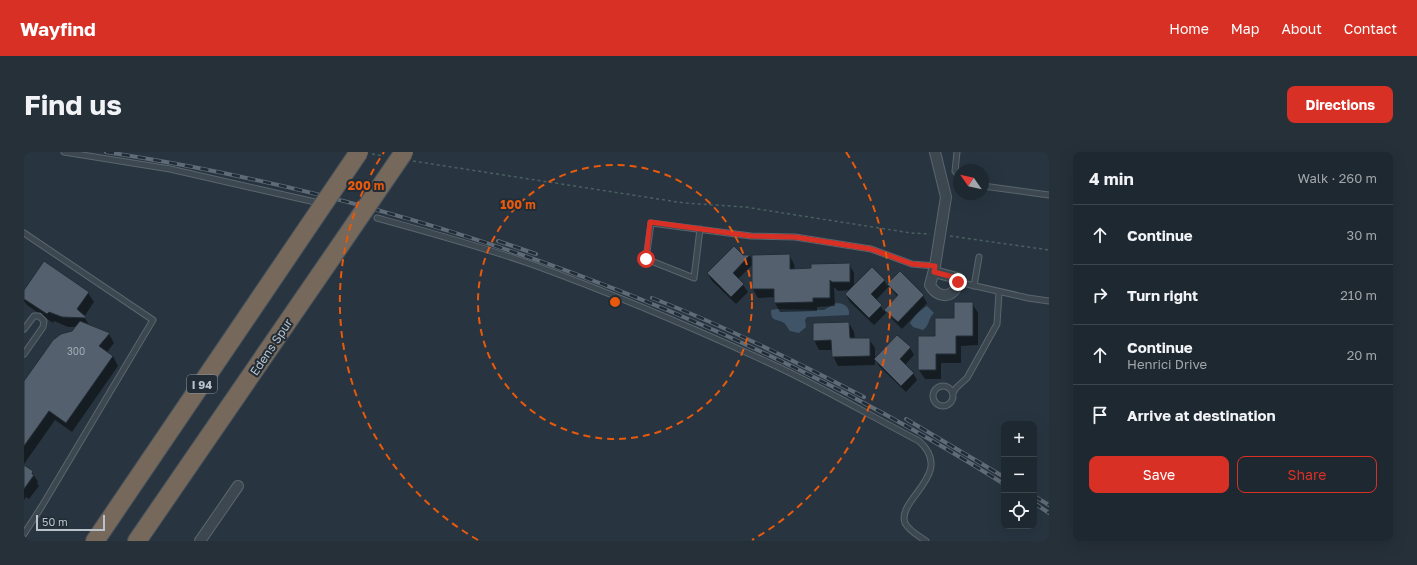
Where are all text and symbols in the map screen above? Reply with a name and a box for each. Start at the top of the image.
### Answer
text: Wayfind [20,17,96,40]
text: Home [1169,20,1209,37]
text: Map [1231,20,1259,37]
text: About [1281,20,1322,37]
text: Contact [1344,20,1397,37]
button: Directions [1287,86,1393,123]
text: Find us [24,88,122,121]
north arrow [953,164,989,200]
text: 4 min [1089,168,1134,189]
text: Walk · 260 m [1298,170,1377,186]
text: 200 m [348,178,384,193]
text: 100 m [500,197,536,212]
icon: ahead [1089,224,1111,246]
text: Continue [1127,226,1193,244]
text: 30 m [1347,227,1377,243]
route start [637,250,655,268]
route end [949,273,967,291]
icon: right [1089,284,1111,306]
text: Turn right [1127,286,1198,304]
text: 210 m [1340,287,1377,303]
centre of rings [608,295,622,309]
street label: Edens Spur [247,315,296,378]
text: Continue [1127,338,1193,356]
icon: ahead [1089,344,1111,366]
house number: 300 [67,345,85,357]
text: 20 m [1347,347,1377,363]
text: Henrici Drive [1127,356,1207,372]
road number: I 94 [187,375,217,393]
icon: arrive [1089,404,1111,426]
text: Arrive at destination [1127,406,1276,424]
map controls [1001,421,1037,529]
button: + [1001,421,1037,457]
button: Save [1089,456,1229,493]
button: Share [1237,456,1377,493]
button: − [1001,457,1037,493]
button: locate [1001,493,1037,529]
scale bar [36,513,105,532]
text: 50 m [42,515,68,528]

